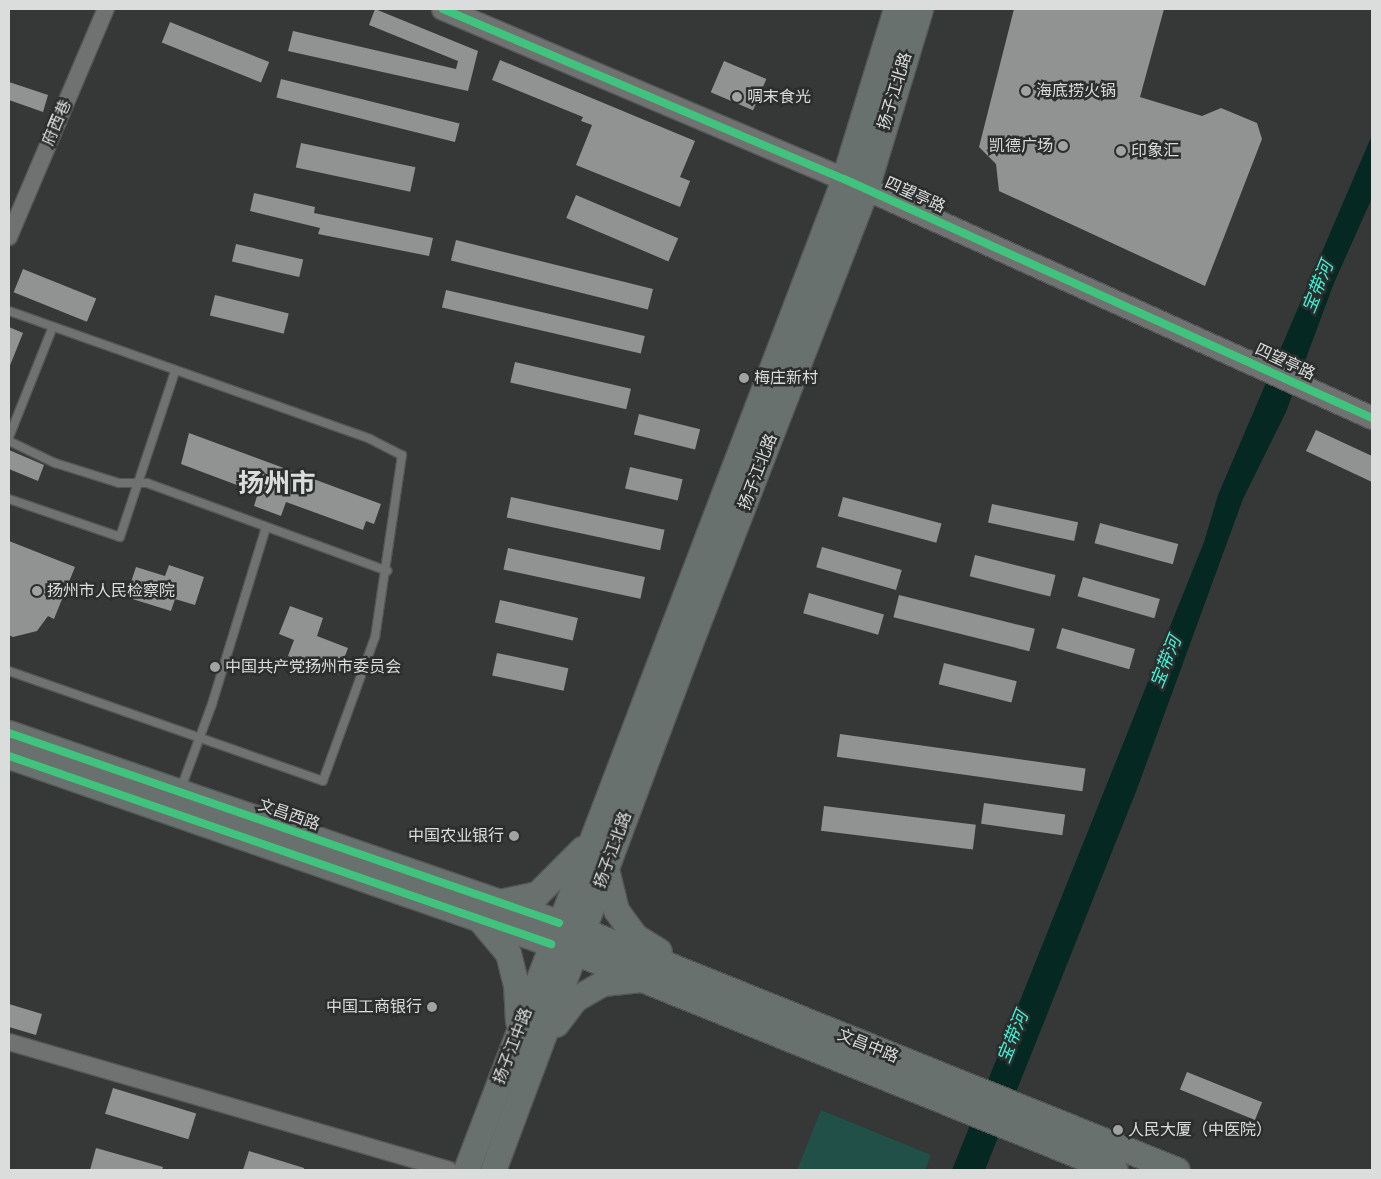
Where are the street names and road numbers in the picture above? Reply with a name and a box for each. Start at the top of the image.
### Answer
street label: 扬子江北路 [874,50,916,132]
street label: 府西巷 [39,97,75,149]
street label: 四望亭路 [882,173,948,217]
street label: 四望亭路 [1252,340,1318,384]
street label: 扬子江北路 [735,431,781,513]
street label: 文昌西路 [256,796,322,834]
street label: 扬子江北路 [590,809,636,891]
street label: 扬子江中路 [490,1005,536,1087]
street label: 文昌中路 [835,1025,901,1067]

